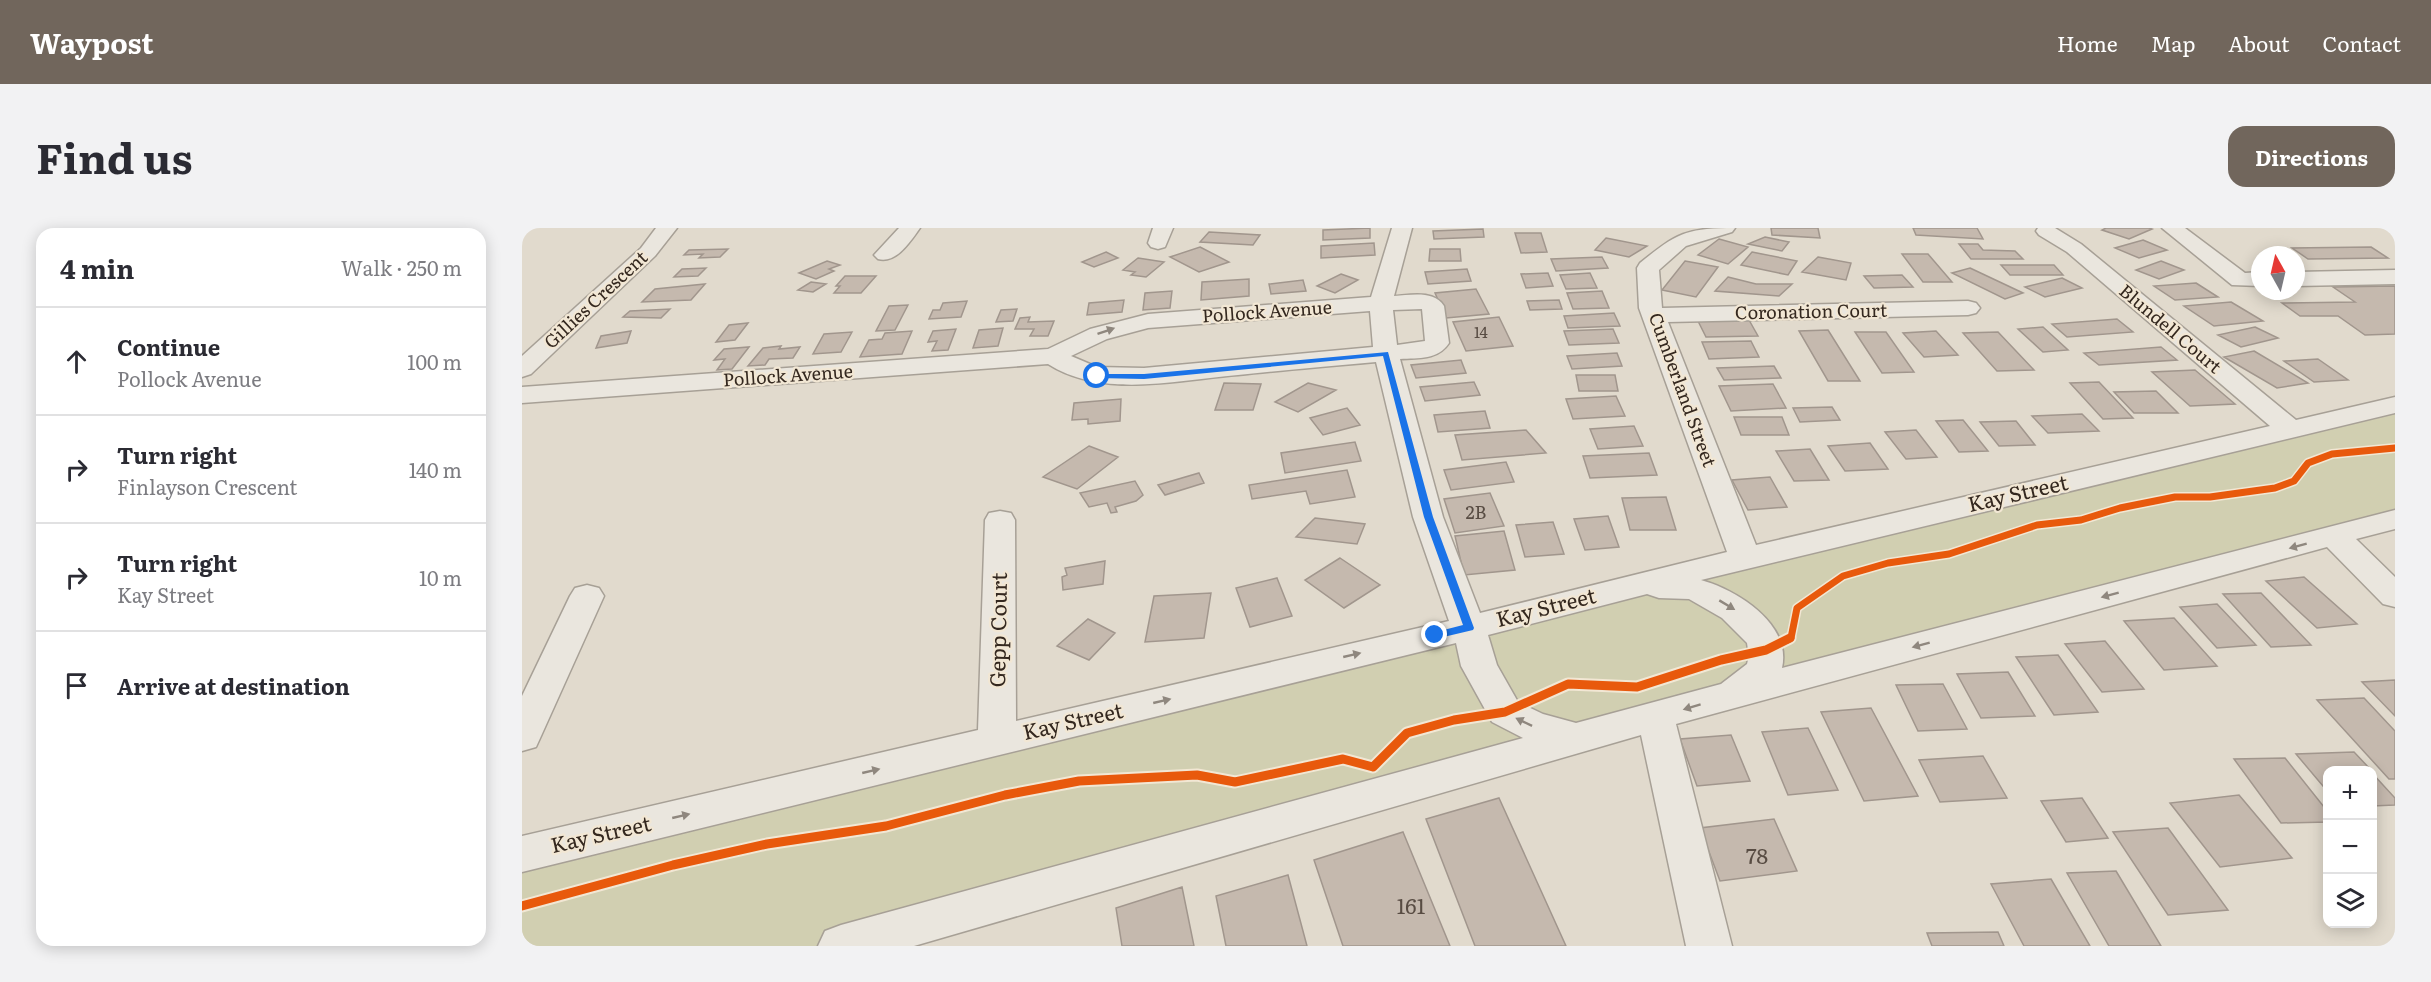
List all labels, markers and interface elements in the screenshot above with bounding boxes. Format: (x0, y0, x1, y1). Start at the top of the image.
text: Waypost (30, 21, 154, 63)
text: Home (2057, 27, 2118, 58)
text: Map (2151, 27, 2195, 58)
text: About (2228, 27, 2290, 58)
text: Contact (2323, 27, 2401, 58)
text: Find us (36, 125, 193, 187)
button: Directions (2228, 126, 2395, 187)
street label: Gillies Crescent (537, 243, 653, 354)
north arrow (2251, 246, 2305, 300)
text: 4 min (60, 248, 134, 287)
text: Walk · 250 m (341, 252, 462, 282)
street label: Blundell Court (2114, 277, 2229, 379)
street label: Pollock Avenue (1201, 292, 1333, 329)
street label: Coronation Court (1735, 296, 1888, 325)
street label: Cumberland Street (1643, 309, 1724, 471)
house number: 14 (1474, 320, 1488, 343)
one-way arrow (1097, 325, 1115, 335)
text: Continue (117, 330, 220, 363)
icon: ahead (60, 345, 93, 378)
text: 100 m (407, 346, 462, 376)
street label: Pollock Avenue (722, 356, 854, 393)
route start (1083, 362, 1109, 388)
text: Pollock Avenue (117, 363, 262, 393)
text: Turn right (117, 438, 237, 471)
icon: right (60, 453, 93, 486)
text: 140 m (409, 454, 462, 484)
street label: Kay Street (1964, 465, 2071, 518)
text: Finlayson Crescent (117, 471, 297, 501)
house number: 2B (1465, 498, 1487, 525)
one-way arrow (2289, 541, 2307, 551)
text: Turn right (117, 546, 237, 579)
icon: right (60, 561, 93, 594)
text: 10 m (419, 562, 462, 592)
street label: Gepp Court (980, 572, 1013, 688)
street label: Kay Street (1492, 578, 1599, 633)
text: Kay Street (117, 579, 214, 609)
one-way arrow (2100, 591, 2119, 601)
one-way arrow (1719, 600, 1735, 611)
route end (1421, 621, 1447, 647)
one-way arrow (1912, 641, 1930, 650)
one-way arrow (1343, 650, 1361, 660)
icon: arrive (60, 669, 93, 702)
text: Arrive at destination (117, 669, 350, 702)
street label: Kay Street (1019, 693, 1126, 746)
one-way arrow (1153, 695, 1172, 705)
one-way arrow (1683, 703, 1701, 712)
one-way arrow (1515, 717, 1532, 726)
one-way arrow (861, 765, 880, 775)
map controls (2323, 766, 2377, 928)
button: + (2323, 766, 2377, 820)
street label: Kay Street (547, 806, 654, 859)
one-way arrow (672, 811, 690, 821)
button: − (2323, 820, 2377, 874)
house number: 78 (1746, 839, 1768, 870)
button: layers (2323, 874, 2377, 928)
house number: 161 (1397, 889, 1426, 920)

